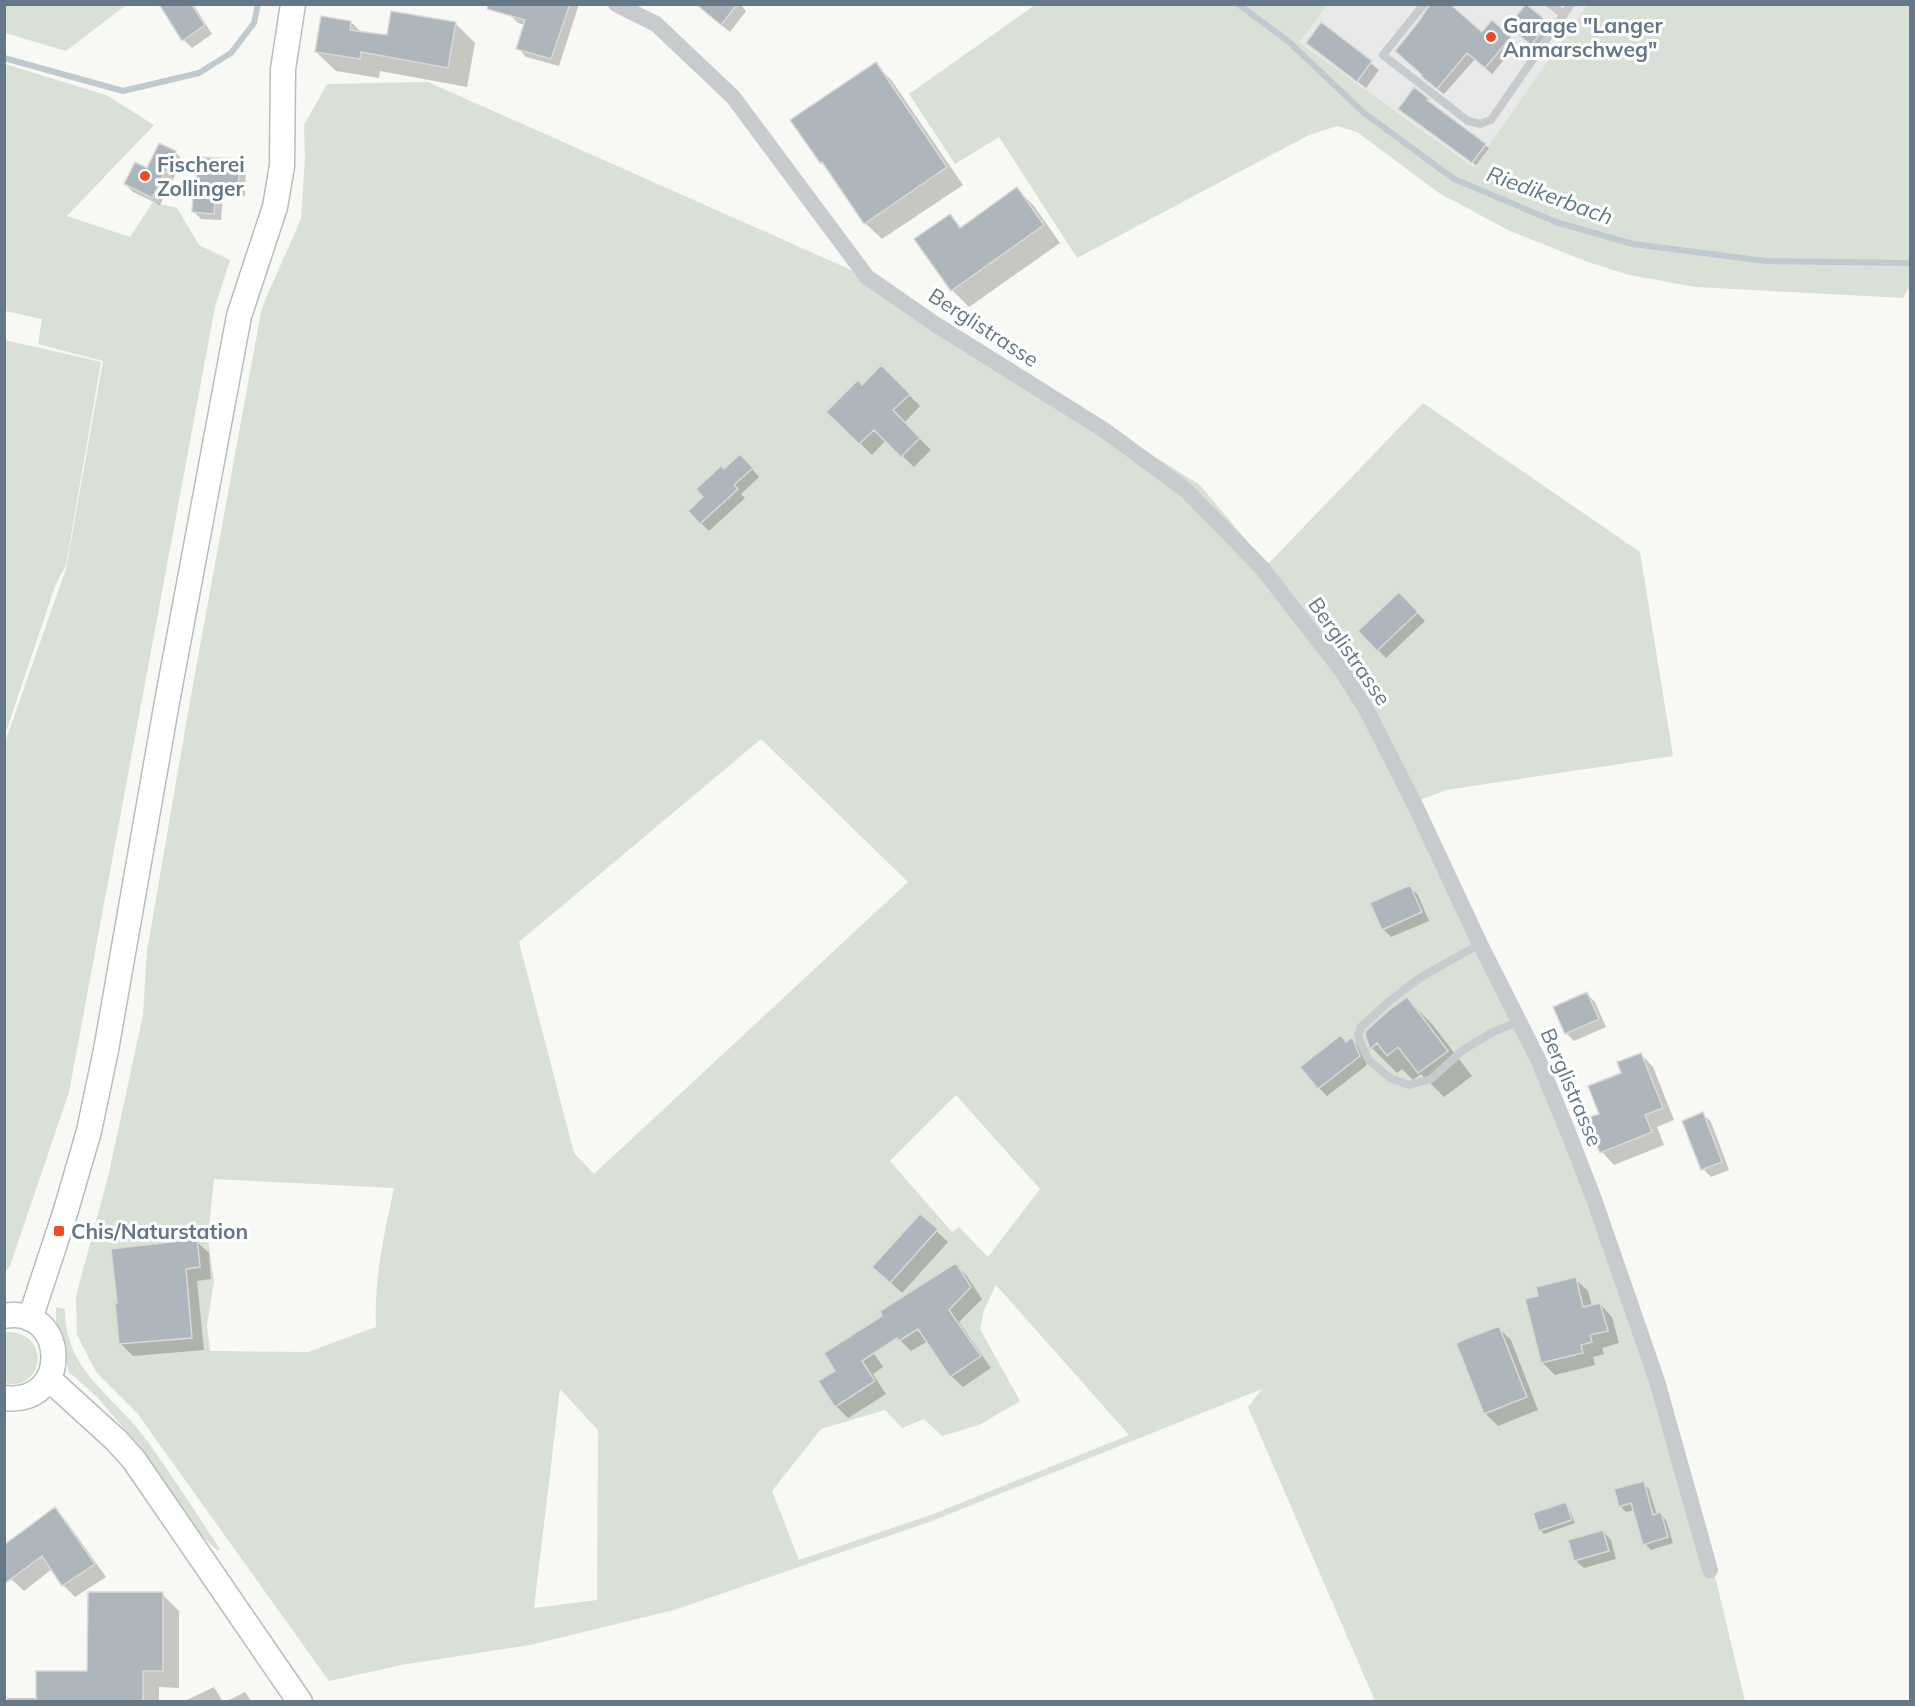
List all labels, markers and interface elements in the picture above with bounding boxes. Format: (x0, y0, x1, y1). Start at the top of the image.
place label: Garage "Langer Anmarschweg" (1503, 12, 1663, 62)
marker: Garage "Langer Anmarschweg" (1484, 30, 1498, 44)
place label: Fischerei Zollinger (157, 151, 245, 201)
water label: Riedikerbach (1483, 159, 1617, 231)
marker: Fischerei Zollinger (138, 169, 152, 183)
street label: Berglistrasse (924, 282, 1044, 372)
street label: Berglistrasse (1303, 592, 1397, 710)
street label: Berglistrasse (1535, 1024, 1609, 1150)
place label: Chis/Naturstation (71, 1218, 248, 1244)
marker: Chis/Naturstation (52, 1224, 66, 1238)

